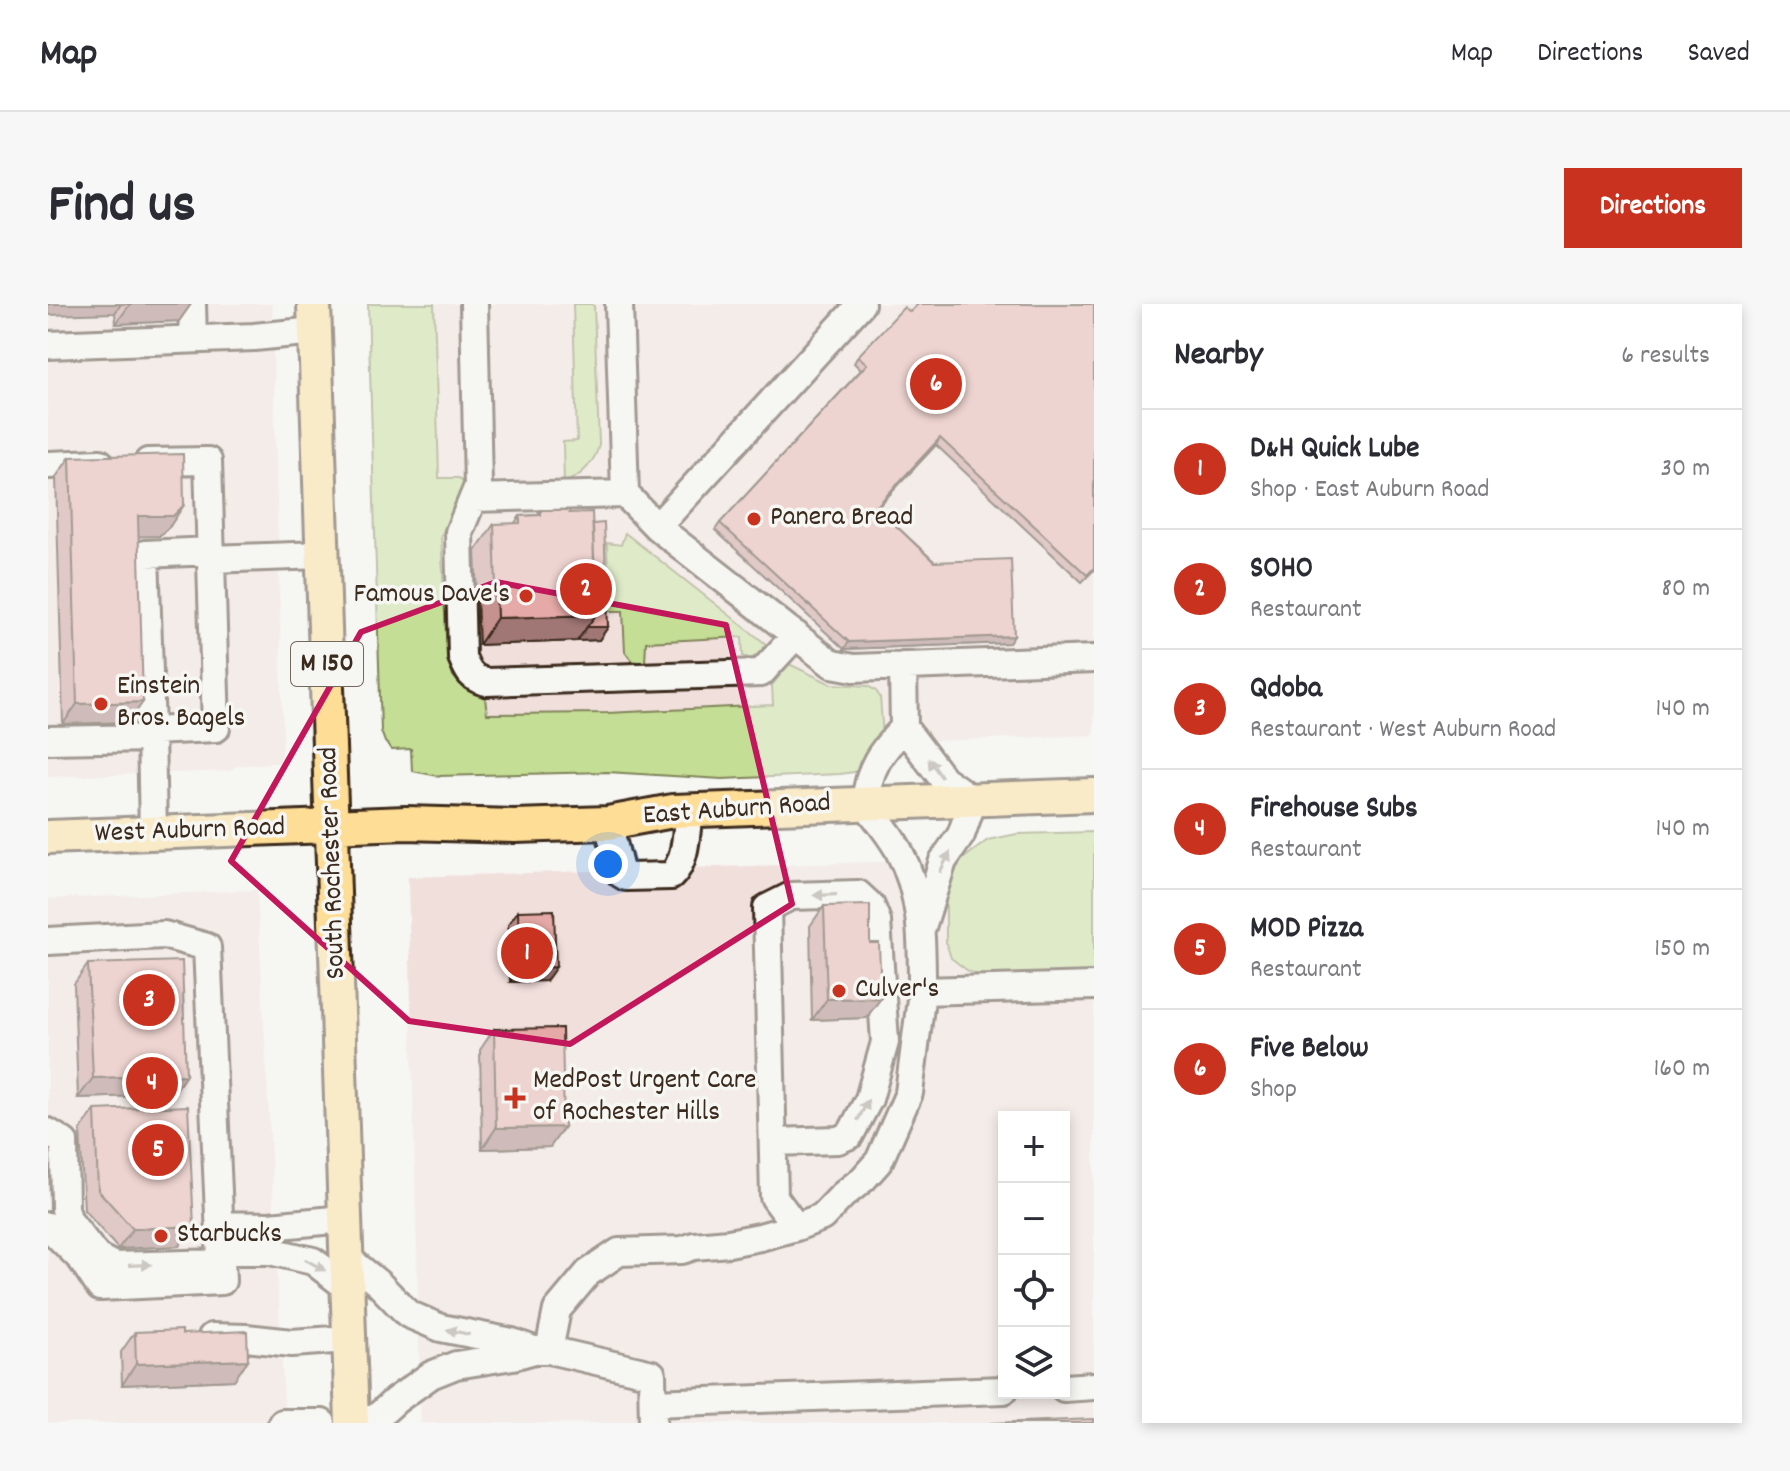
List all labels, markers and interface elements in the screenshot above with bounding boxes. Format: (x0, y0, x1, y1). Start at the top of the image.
text: Map (40, 28, 98, 83)
text: Map (1451, 35, 1493, 75)
text: Directions (1537, 35, 1643, 75)
text: Saved (1687, 35, 1750, 75)
text: Find us (48, 168, 196, 248)
button: Directions (1564, 168, 1742, 248)
text: Nearby (1174, 332, 1263, 381)
text: 6 results (1621, 338, 1710, 375)
pin: 6 (910, 354, 962, 414)
text: D&H Quick Lube (1250, 429, 1419, 472)
text: 1 (1197, 451, 1203, 488)
text: 30 m (1660, 451, 1710, 488)
text: Shop · East Auburn Road (1250, 472, 1489, 509)
place label: Panera Bread (770, 499, 913, 539)
marker: Panera Bread (745, 510, 763, 528)
text: SOHO (1250, 549, 1313, 592)
pin: 2 (560, 559, 612, 619)
text: 2 (1194, 571, 1206, 608)
text: 80 m (1662, 571, 1710, 608)
place label: Famous Dave's (354, 576, 510, 616)
marker: Famous Dave's (517, 587, 535, 605)
text: Restaurant (1250, 592, 1362, 629)
road number: M 150 (291, 642, 363, 686)
place label: Einstein Bros. Bagels (117, 668, 245, 740)
text: Qdoba (1250, 669, 1322, 712)
text: 3 (1194, 691, 1206, 728)
text: 140 m (1656, 691, 1710, 728)
marker: Einstein Bros. Bagels (92, 695, 110, 713)
text: Restaurant · West Auburn Road (1250, 712, 1556, 749)
street label: South Rochester Road (310, 746, 358, 980)
one-way arrow (927, 758, 943, 778)
street label: East Auburn Road (642, 784, 832, 838)
text: Firehouse Subs (1250, 789, 1418, 832)
street label: West Auburn Road (94, 809, 286, 855)
text: 4 (1195, 811, 1205, 848)
text: 140 m (1656, 811, 1710, 848)
text: Restaurant (1250, 832, 1362, 869)
your location (588, 844, 628, 884)
one-way arrow (938, 850, 951, 873)
one-way arrow (812, 889, 837, 902)
text: MOD Pizza (1250, 909, 1363, 952)
pin: 1 (501, 923, 553, 983)
text: 5 (1194, 931, 1206, 968)
text: 150 m (1654, 931, 1710, 968)
text: Restaurant (1250, 952, 1362, 989)
pin: 3 (123, 970, 175, 1030)
place label: Culver's (855, 971, 939, 1011)
marker: Culver's (830, 982, 848, 1000)
text: Five Below (1250, 1029, 1369, 1072)
text: 6 (1194, 1051, 1206, 1088)
text: 160 m (1654, 1051, 1710, 1088)
pin: 4 (126, 1053, 178, 1113)
place label: MedPost Urgent Care of Rochester Hills (533, 1062, 756, 1134)
text: Shop (1250, 1072, 1297, 1109)
marker: MedPost Urgent Care of Rochester Hills (504, 1087, 526, 1109)
one-way arrow (856, 1099, 869, 1122)
map controls (998, 1111, 1070, 1399)
button: + (998, 1111, 1070, 1183)
pin: 5 (132, 1120, 184, 1180)
button: − (998, 1183, 1070, 1255)
place label: Starbucks (177, 1216, 282, 1256)
marker: Starbucks (152, 1227, 170, 1245)
button: locate (998, 1255, 1070, 1327)
one-way arrow (128, 1258, 153, 1271)
one-way arrow (304, 1258, 326, 1272)
one-way arrow (446, 1325, 471, 1338)
button: layers (998, 1327, 1070, 1399)

